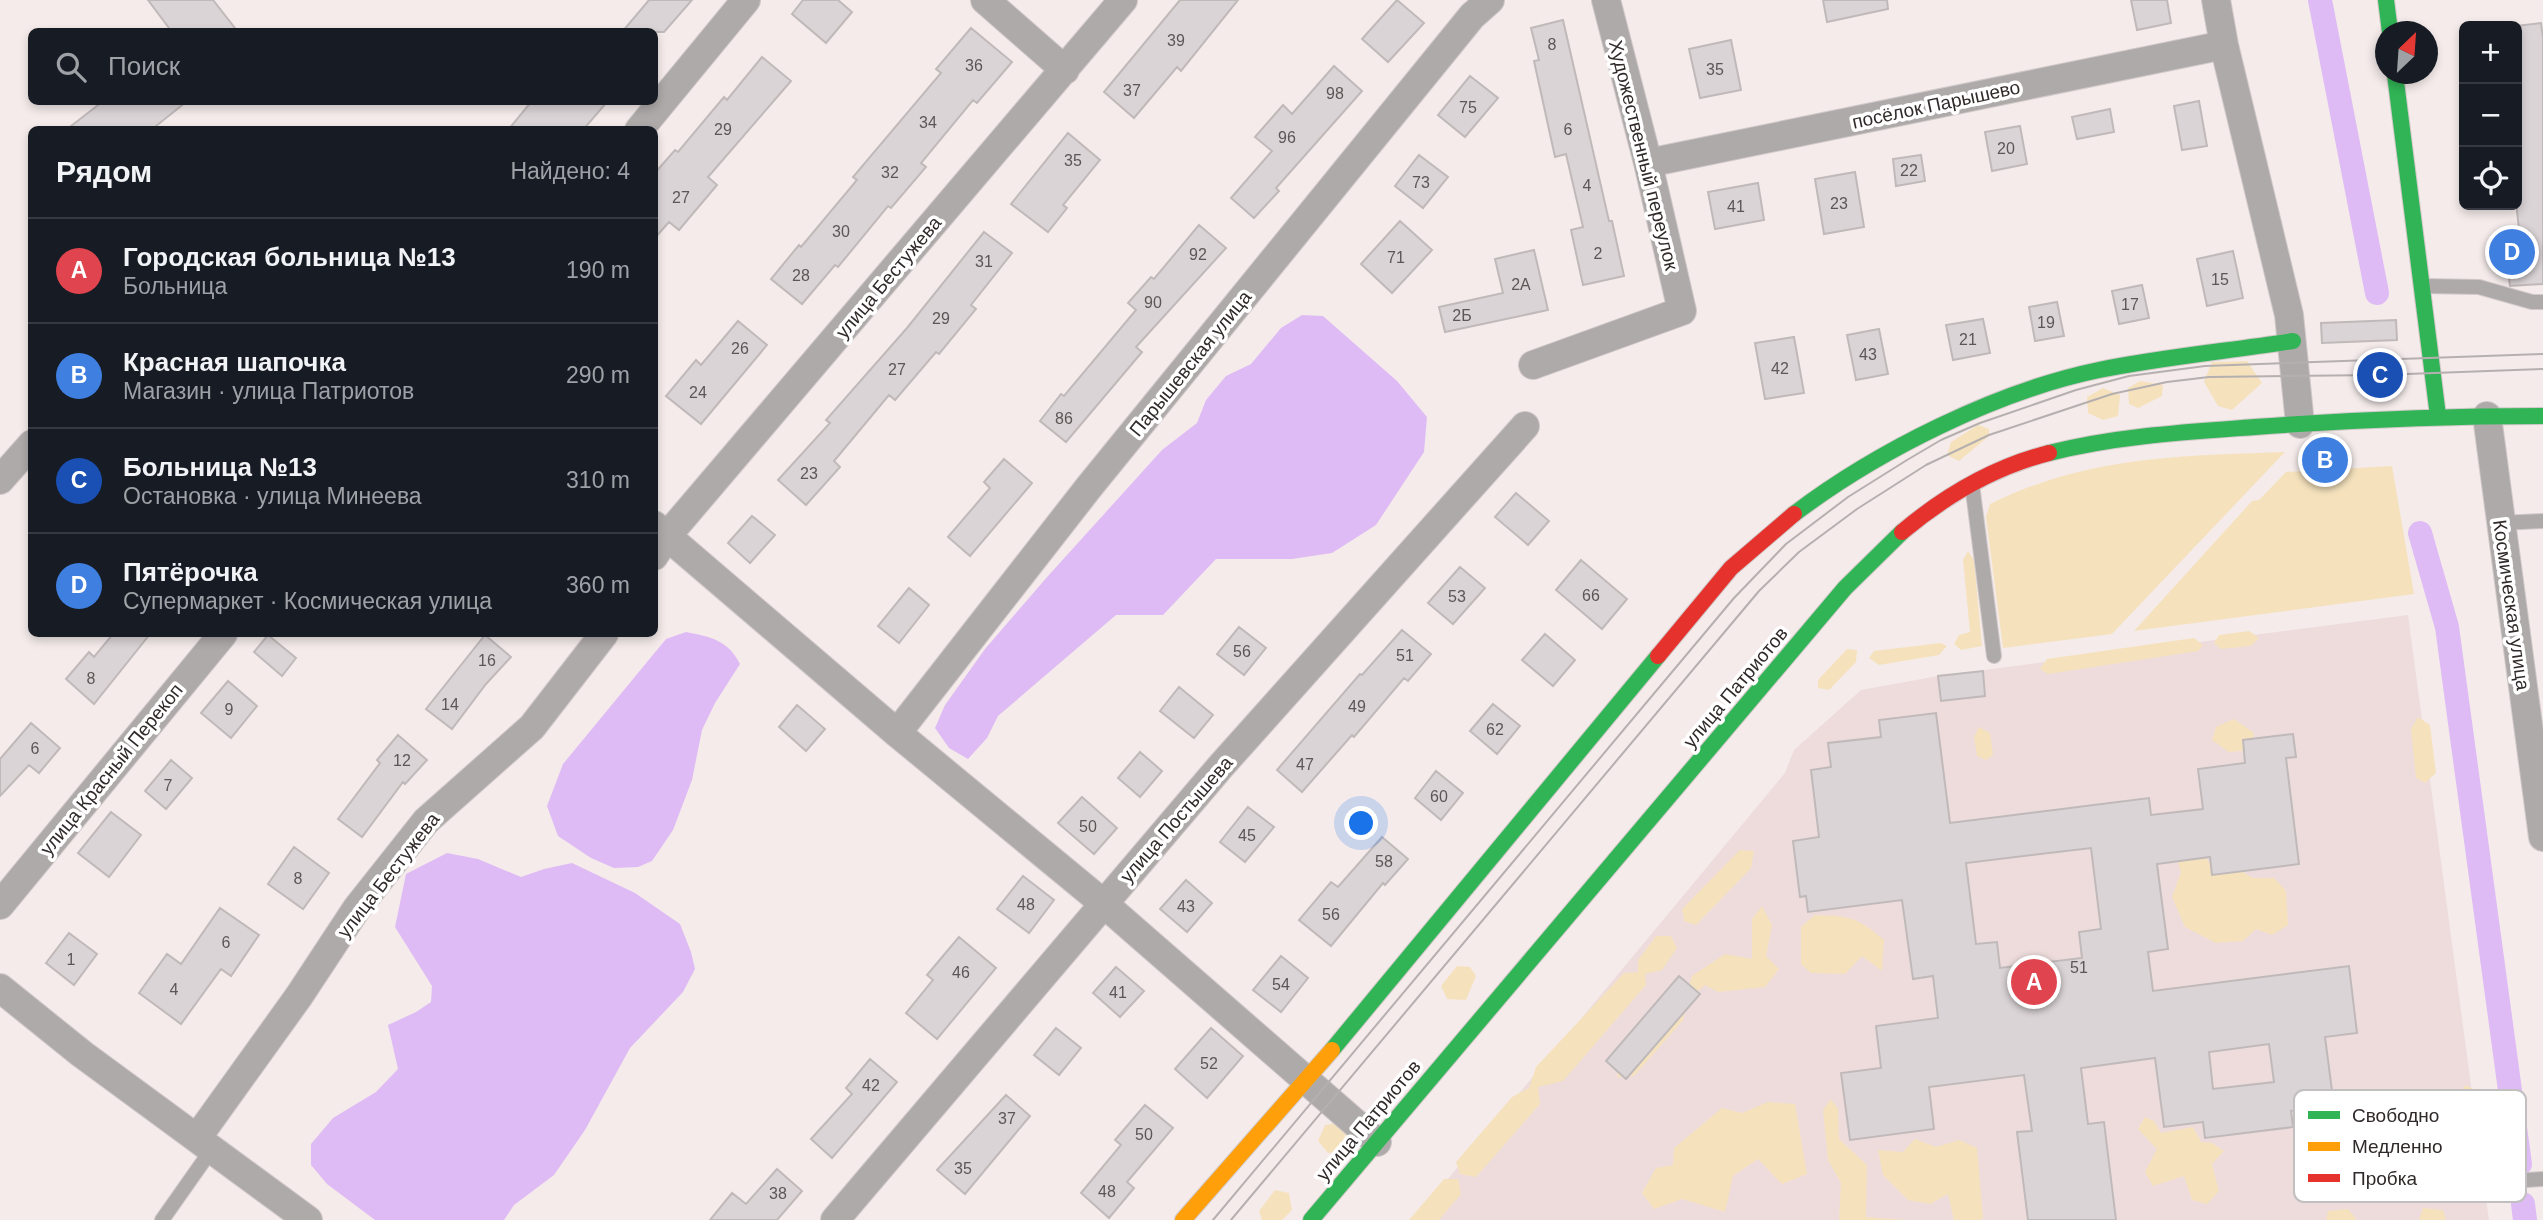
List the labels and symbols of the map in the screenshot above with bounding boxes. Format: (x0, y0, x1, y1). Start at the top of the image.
north arrow (2375, 21, 2438, 84)
house number: 39 (1167, 32, 1185, 49)
house number: 8 (1548, 36, 1557, 53)
street label: Художественный переулок (1605, 38, 1682, 273)
house number: 36 (965, 57, 983, 74)
house number: 35 (1706, 61, 1724, 78)
street label: посёлок Парышево (1850, 76, 2022, 133)
house number: 37 (1123, 82, 1141, 99)
house number: 98 (1326, 85, 1344, 102)
house number: 75 (1459, 99, 1477, 116)
house number: 34 (919, 114, 937, 131)
house number: 29 (714, 121, 732, 138)
house number: 6 (1564, 121, 1573, 138)
house number: 96 (1278, 129, 1296, 146)
house number: 20 (1997, 140, 2015, 157)
house number: 35 (1064, 152, 1082, 169)
house number: 22 (1900, 162, 1918, 179)
house number: 32 (881, 164, 899, 181)
house number: 73 (1412, 174, 1430, 191)
house number: 4 (1583, 177, 1592, 194)
house number: 27 (672, 189, 690, 206)
house number: 23 (1830, 195, 1848, 212)
house number: 41 (1727, 198, 1745, 215)
street label: улица Бестужева (831, 212, 946, 342)
house number: 30 (832, 223, 850, 240)
pin: D (2489, 226, 2535, 278)
house number: 2 (1594, 245, 1603, 262)
house number: 92 (1189, 246, 1207, 263)
house number: 71 (1387, 249, 1405, 266)
house number: 31 (975, 253, 993, 270)
house number: 28 (792, 267, 810, 284)
house number: 15 (2211, 271, 2229, 288)
house number: 2А (1511, 276, 1531, 293)
street label: Парышевская улица (1125, 286, 1256, 440)
house number: 90 (1144, 294, 1162, 311)
house number: 17 (2121, 296, 2139, 313)
house number: 2Б (1452, 307, 1472, 324)
house number: 29 (932, 310, 950, 327)
house number: 19 (2037, 314, 2055, 331)
house number: 21 (1959, 331, 1977, 348)
house number: 26 (731, 340, 749, 357)
house number: 43 (1859, 346, 1877, 363)
pin: C (2357, 349, 2403, 401)
house number: 42 (1771, 360, 1789, 377)
house number: 27 (888, 361, 906, 378)
house number: 24 (689, 384, 707, 401)
house number: 86 (1055, 410, 1073, 427)
pin: B (2302, 434, 2348, 486)
house number: 23 (800, 465, 818, 482)
street label: Космическая улица (2489, 519, 2534, 692)
house number: 66 (1582, 587, 1600, 604)
house number: 53 (1448, 588, 1466, 605)
street label: улица Патриотов (1679, 623, 1792, 752)
house number: 56 (1233, 643, 1251, 660)
house number: 51 (1396, 647, 1414, 664)
house number: 16 (478, 652, 496, 669)
house number: 8 (87, 670, 96, 687)
street label: улица Красный Перекоп (36, 680, 187, 859)
house number: 14 (441, 696, 459, 713)
house number: 49 (1348, 698, 1366, 715)
house number: 9 (225, 701, 234, 718)
house number: 62 (1486, 721, 1504, 738)
house number: 6 (31, 740, 40, 757)
house number: 12 (393, 752, 411, 769)
street label: улица Постышева (1116, 752, 1237, 887)
house number: 47 (1296, 756, 1314, 773)
house number: 7 (164, 777, 173, 794)
house number: 60 (1430, 788, 1448, 805)
your location (1344, 806, 1378, 840)
street label: улица Бестужева (333, 808, 444, 942)
house number: 50 (1079, 818, 1097, 835)
house number: 45 (1238, 827, 1256, 844)
house number: 58 (1375, 853, 1393, 870)
house number: 8 (294, 870, 303, 887)
house number: 48 (1017, 896, 1035, 913)
house number: 43 (1177, 898, 1195, 915)
house number: 56 (1322, 906, 1340, 923)
house number: 6 (222, 934, 231, 951)
house number: 1 (67, 951, 76, 968)
pin: A (2011, 956, 2057, 1008)
house number: 51 (2070, 959, 2088, 976)
house number: 46 (952, 964, 970, 981)
house number: 54 (1272, 976, 1290, 993)
house number: 4 (170, 981, 179, 998)
house number: 41 (1109, 984, 1127, 1001)
house number: 52 (1200, 1055, 1218, 1072)
street label: улица Патриотов (1312, 1056, 1425, 1185)
house number: 42 (862, 1077, 880, 1094)
legend (2294, 1090, 2526, 1202)
text: Свободно (2352, 1105, 2439, 1126)
house number: 37 (998, 1110, 1016, 1127)
house number: 50 (1135, 1126, 1153, 1143)
text: Медленно (2352, 1136, 2442, 1157)
house number: 35 (954, 1160, 972, 1177)
text: Пробка (2352, 1168, 2417, 1189)
house number: 48 (1098, 1183, 1116, 1200)
house number: 38 (769, 1185, 787, 1202)

